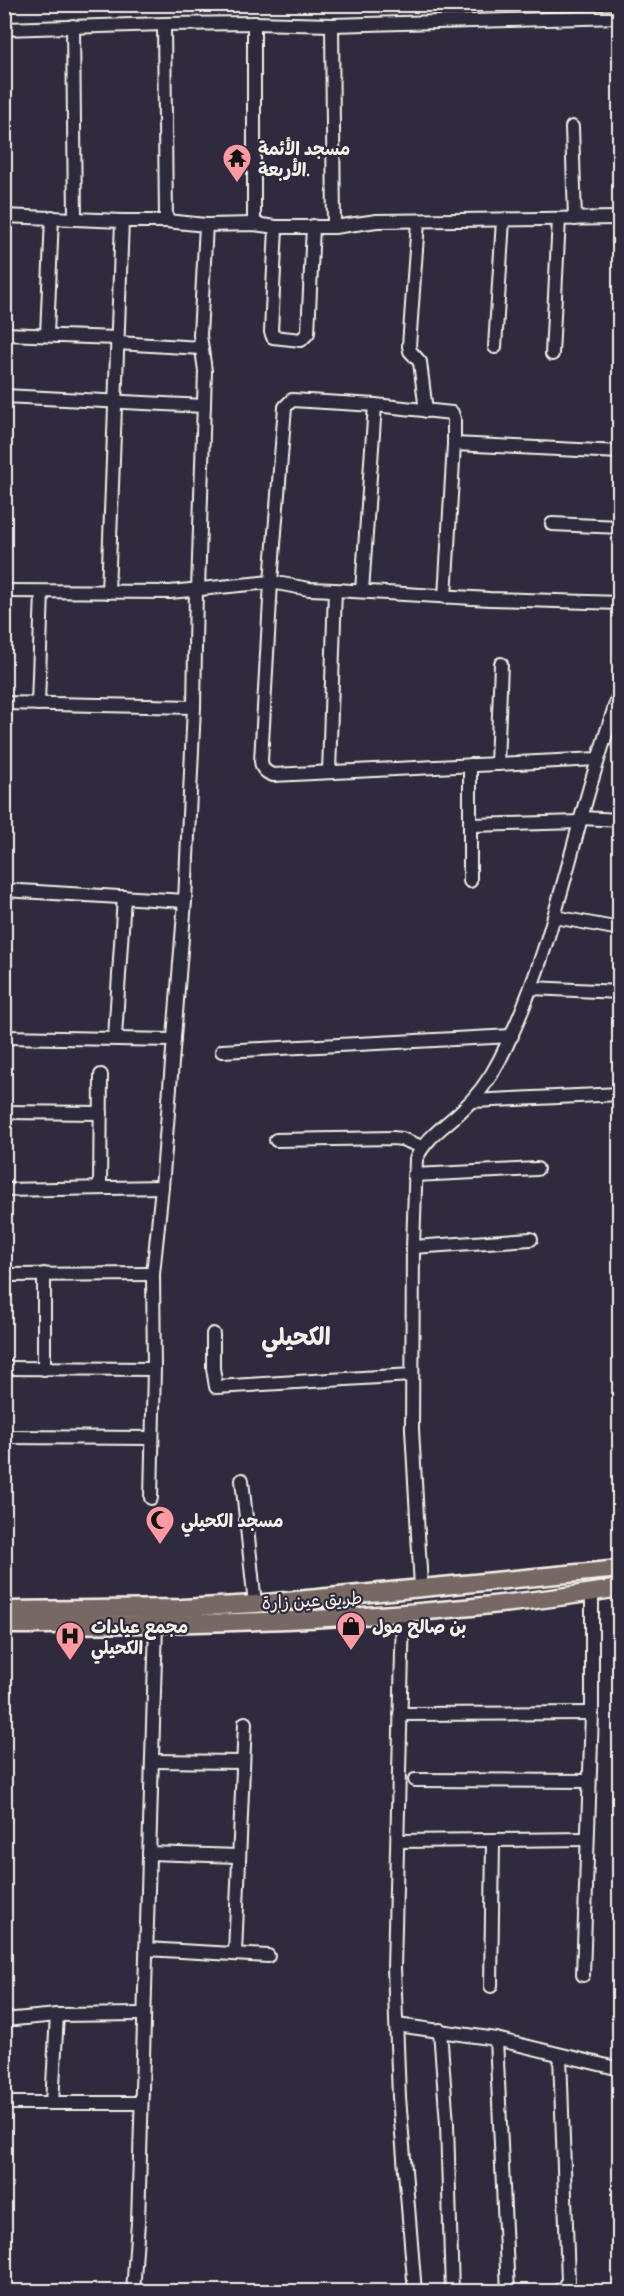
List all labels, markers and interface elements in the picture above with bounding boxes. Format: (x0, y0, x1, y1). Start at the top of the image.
place label: مسجد الأئمة الأربعة. (258, 137, 350, 181)
temple icon: مسجد الأئمة الأربعة. (221, 142, 253, 184)
district label: الكحيلي (261, 1321, 331, 1358)
mosque icon: مسجد الكحيلي (144, 1504, 176, 1546)
place label: مسجد الكحيلي (181, 1509, 284, 1537)
street label: طريق عين زارة (261, 1586, 363, 1614)
shop icon: بن صالح مول (335, 1610, 367, 1652)
place label: مجمع عيادات الكحيلي (91, 1615, 188, 1664)
place label: بن صالح مول (372, 1615, 466, 1639)
hospital icon: مجمع عيادات الكحيلي (54, 1620, 86, 1662)

